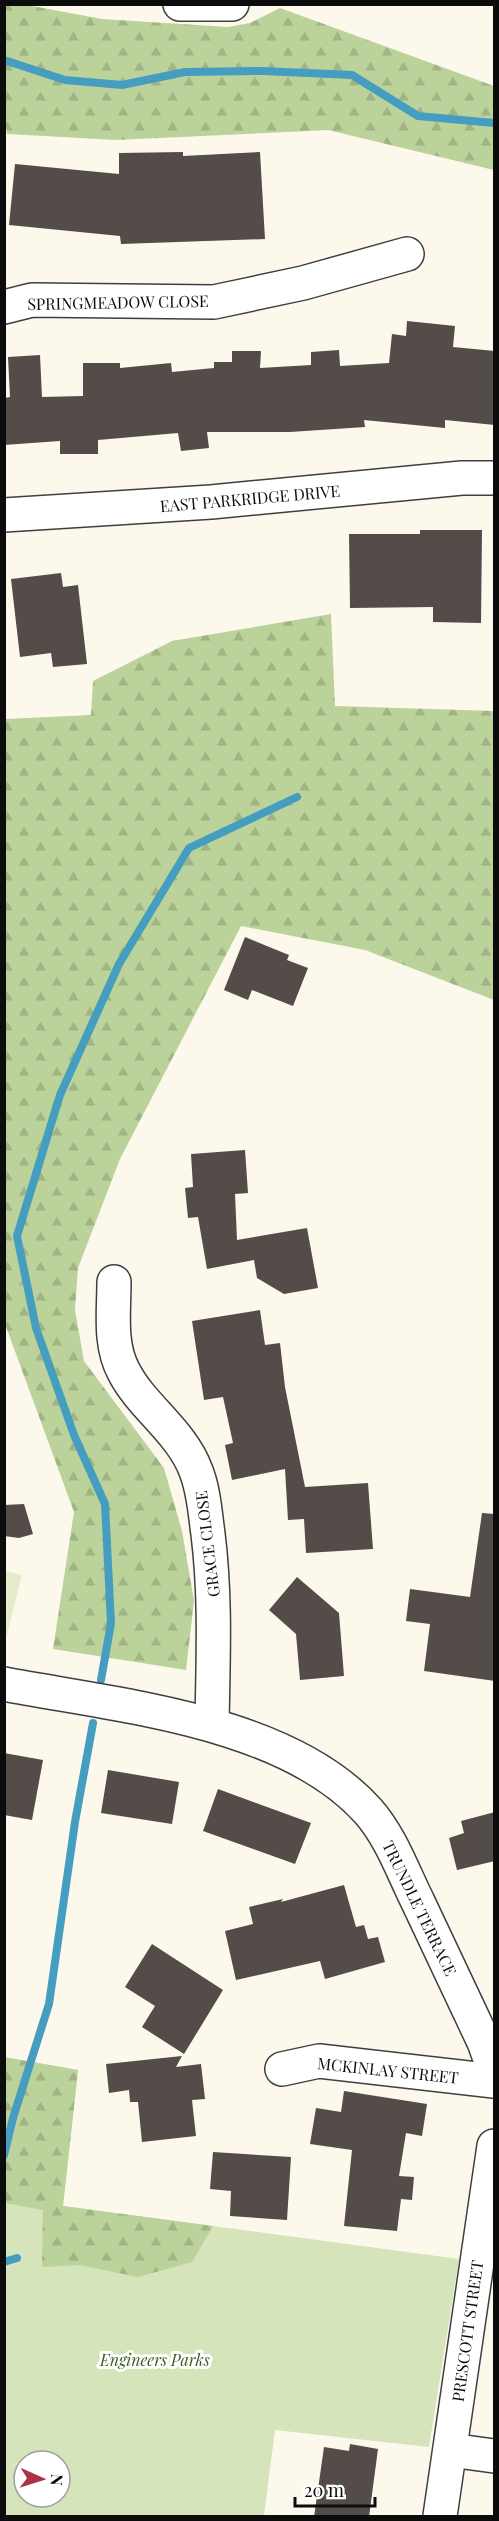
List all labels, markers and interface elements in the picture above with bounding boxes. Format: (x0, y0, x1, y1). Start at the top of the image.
street label: SPRINGMEADOW CLOSE (27, 290, 209, 314)
street label: EAST PARKRIDGE DRIVE (159, 480, 341, 516)
street label: GRACE CLOSE (190, 1490, 224, 1598)
street label: TRUNDLE TERRACE (378, 1837, 462, 1979)
street label: MCKINLAY STREET (316, 2052, 460, 2088)
street label: PRESCOTT STREET (447, 2259, 487, 2403)
park label: Engineers Parks (99, 2349, 210, 2370)
north arrow (12, 2449, 72, 2509)
scale bar (295, 2470, 374, 2508)
text: N (47, 2473, 68, 2487)
text: 20 m (304, 2478, 344, 2502)

